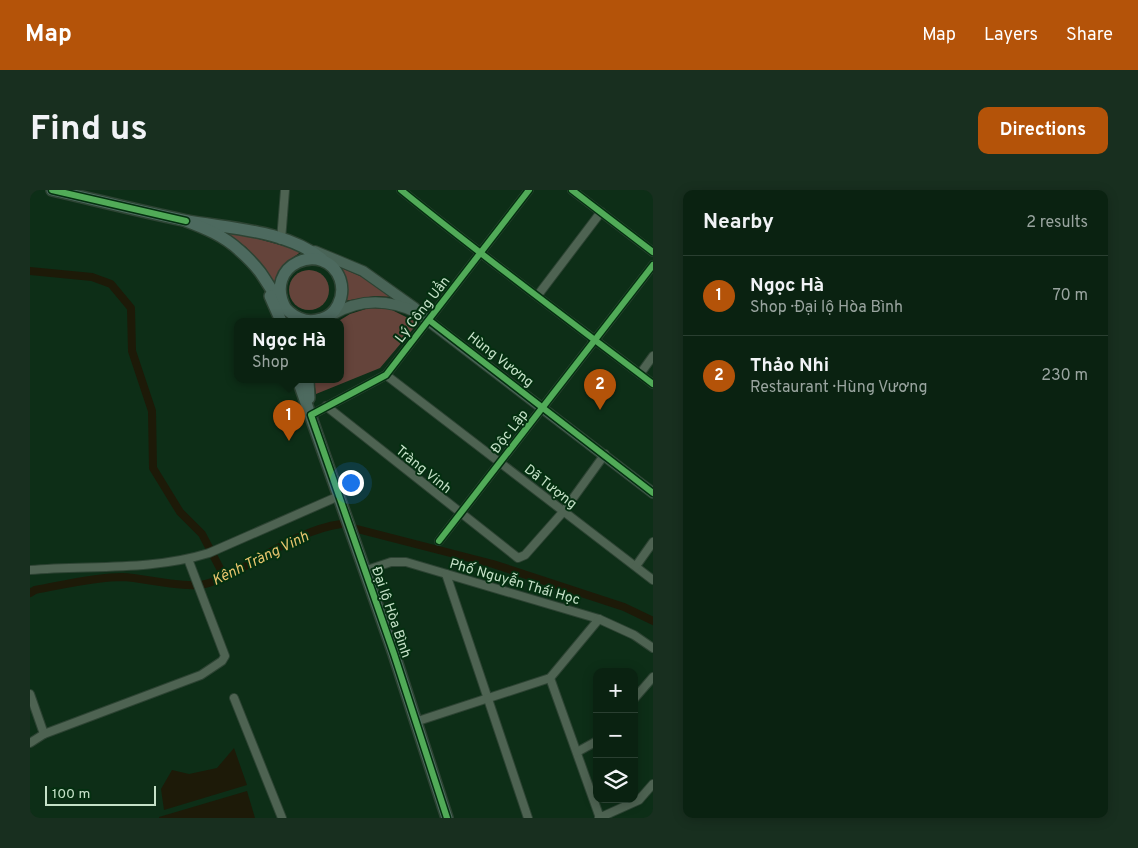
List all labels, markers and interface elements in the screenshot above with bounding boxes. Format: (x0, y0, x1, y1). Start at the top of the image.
text: Map (25, 20, 72, 50)
text: Map (922, 24, 956, 47)
text: Layers (984, 24, 1038, 47)
text: Share (1066, 24, 1113, 47)
button: Directions (978, 107, 1108, 154)
text: Find us (30, 108, 148, 152)
text: Nearby (703, 209, 774, 236)
text: 2 results (1026, 213, 1088, 233)
street label: Lý Công Uẩn (391, 273, 454, 346)
text: Ngọc Hà (750, 274, 824, 298)
text: 1 (716, 286, 722, 306)
text: 70 m (1053, 286, 1088, 306)
text: Shop · Đại lộ Hòa Bình (750, 298, 903, 318)
popup (234, 318, 344, 383)
text: Ngọc Hà (252, 329, 326, 353)
street label: Hùng Vương (463, 329, 537, 391)
text: Shop (252, 353, 289, 373)
text: Thảo Nhi (750, 354, 829, 378)
text: 2 (714, 366, 724, 386)
text: 230 m (1041, 366, 1088, 386)
pin: 2 (584, 369, 616, 410)
text: Restaurant · Hùng Vương (750, 378, 927, 398)
pin: 1 (273, 400, 305, 441)
street label: Độc Lập (488, 406, 533, 457)
street label: Tràng Vinh (392, 443, 454, 498)
street label: Dã Tượng (520, 461, 580, 513)
your location (338, 470, 364, 496)
water label: Kênh Tràng Vinh (209, 528, 312, 591)
street label: Phố Nguyễn Thái Học (447, 555, 582, 609)
street label: Đại lộ Hòa Bình (367, 565, 414, 660)
map controls (593, 668, 638, 803)
button: + (593, 668, 638, 713)
button: − (593, 713, 638, 758)
button: layers (593, 758, 638, 803)
scale bar (45, 783, 156, 806)
text: 100 m (52, 786, 90, 803)

